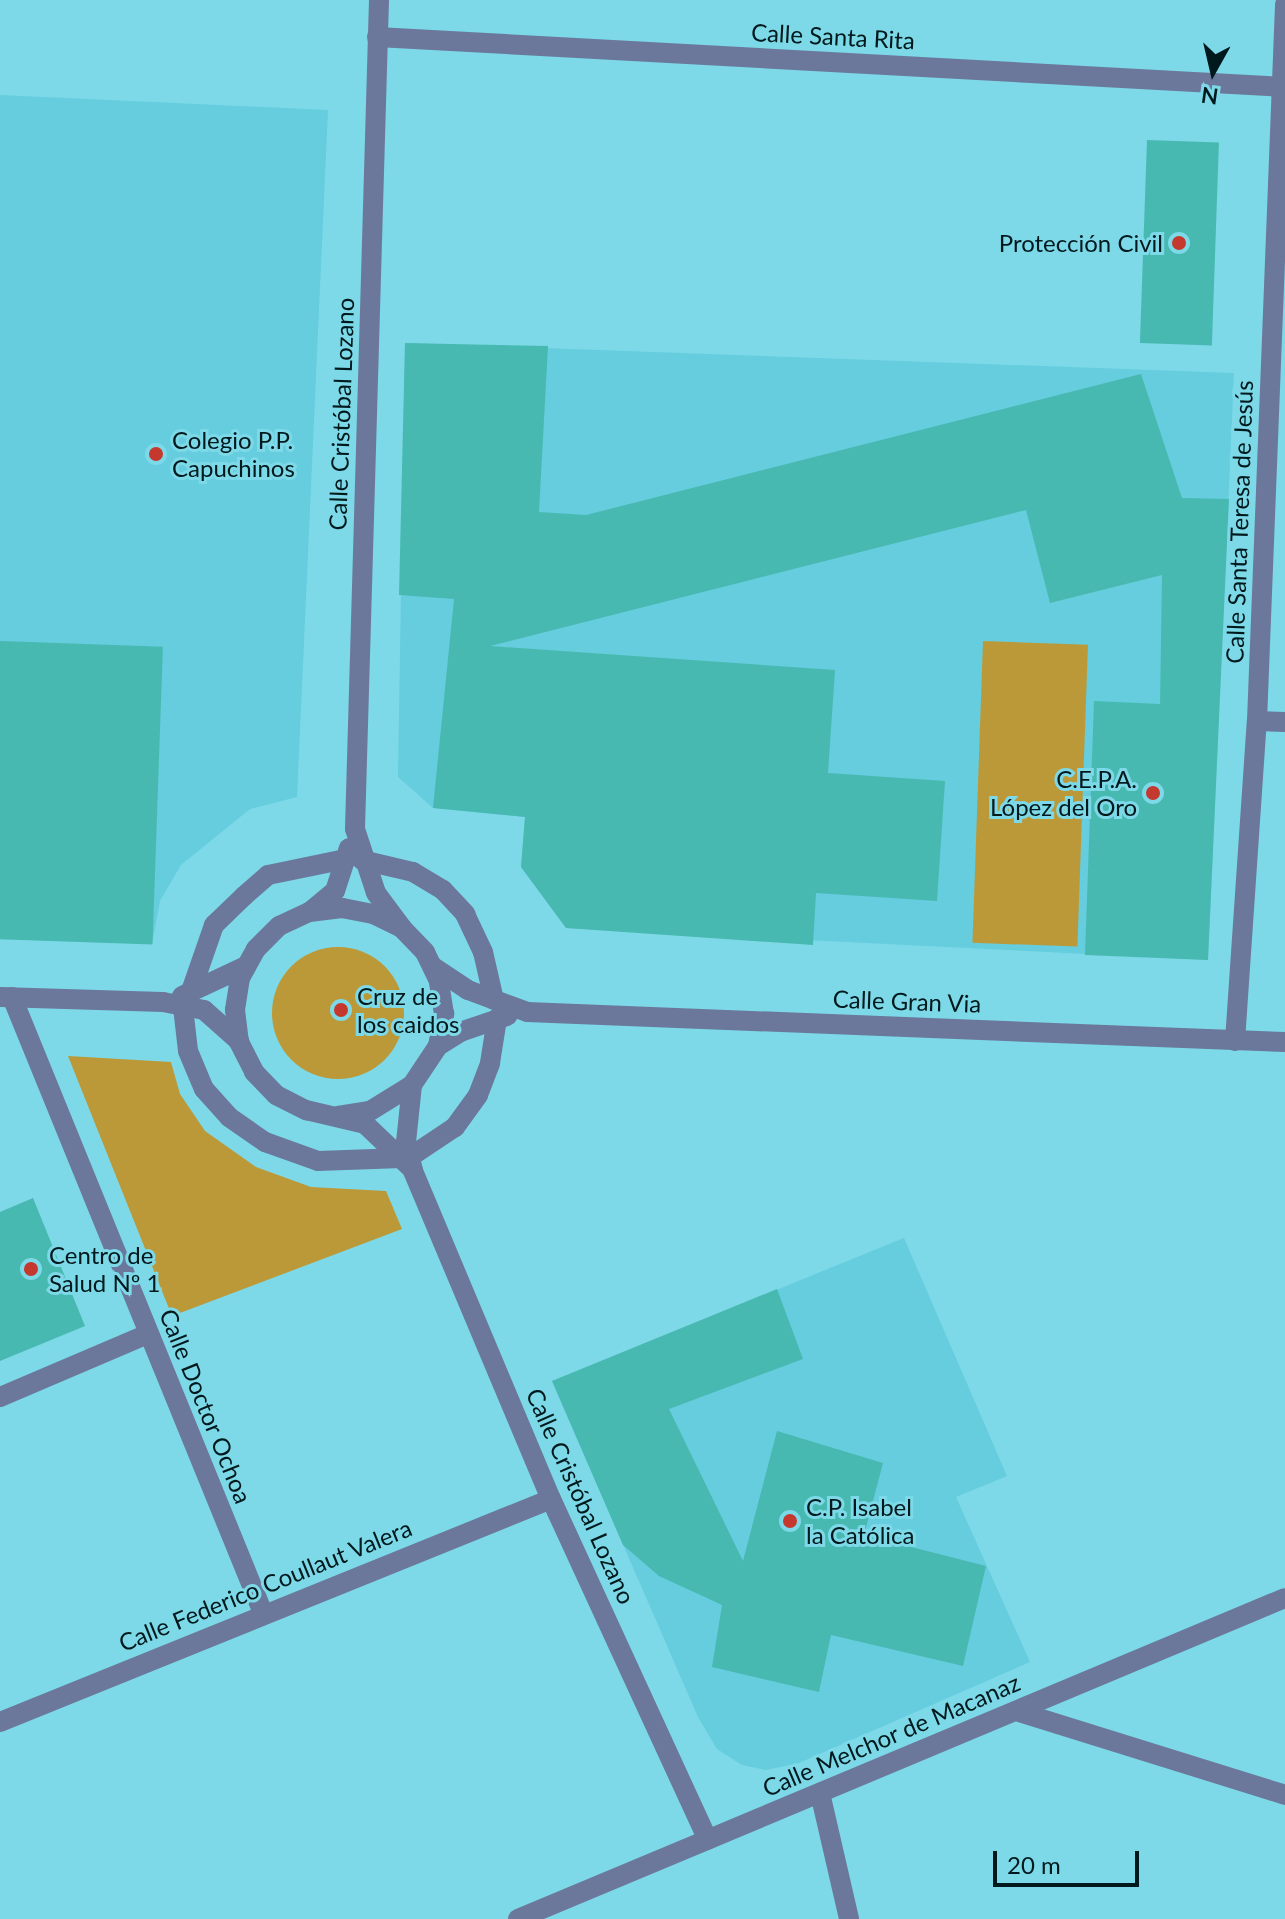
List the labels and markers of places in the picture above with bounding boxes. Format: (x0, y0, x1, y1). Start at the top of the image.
place label: Protección Civil (999, 229, 1163, 257)
marker: Protección Civil (1170, 234, 1188, 252)
place label: Colegio P.P. Capuchinos (172, 426, 295, 482)
marker: Colegio P.P. Capuchinos (147, 445, 165, 463)
place label: C.E.P.A. López del Oro (990, 765, 1137, 821)
marker: C.E.P.A. López del Oro (1144, 784, 1162, 802)
place label: Cruz de los caidos (357, 982, 459, 1038)
marker: Cruz de los caidos (332, 1001, 350, 1019)
place label: Centro de Salud Nº 1 (49, 1241, 160, 1297)
marker: Centro de Salud Nº 1 (20, 1258, 42, 1280)
place label: C.P. Isabel la Católica (806, 1493, 915, 1549)
marker: C.P. Isabel la Católica (781, 1512, 799, 1530)

